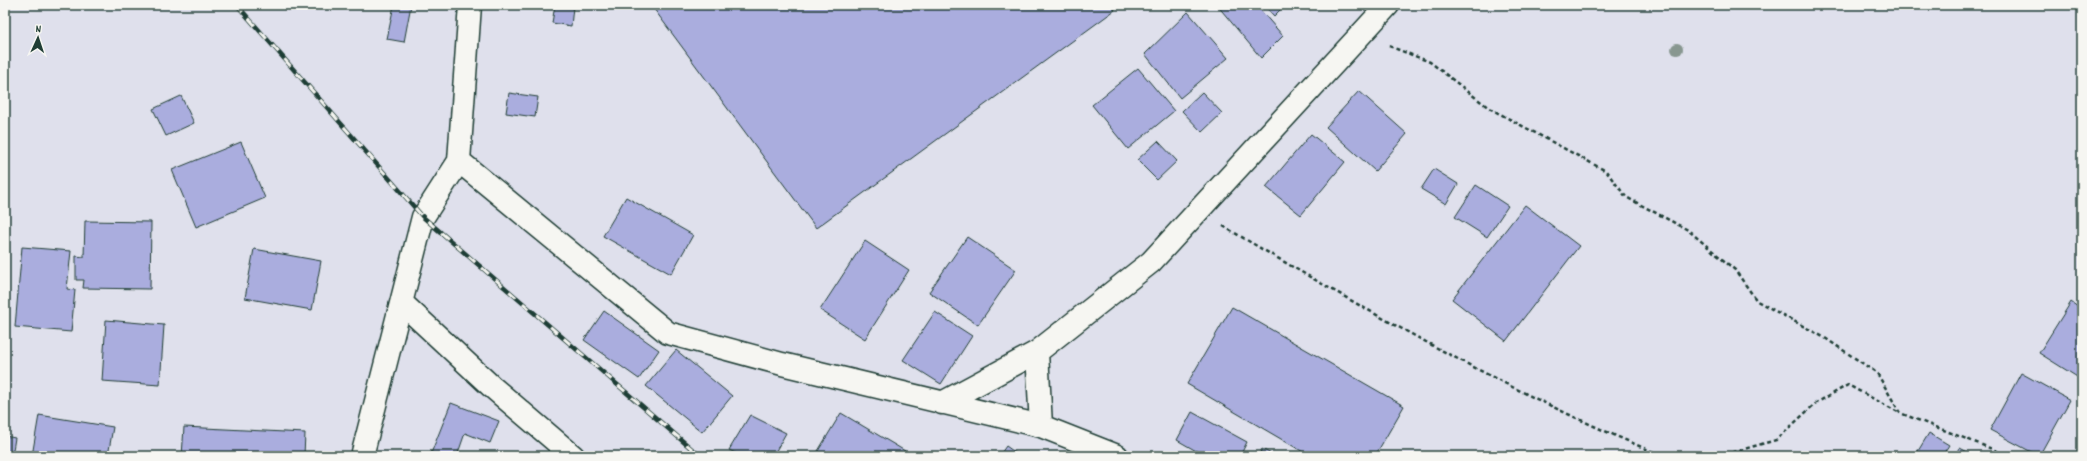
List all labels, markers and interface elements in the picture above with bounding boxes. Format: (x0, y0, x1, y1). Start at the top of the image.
north arrow (18, 18, 58, 58)
text: N (35, 22, 42, 38)

